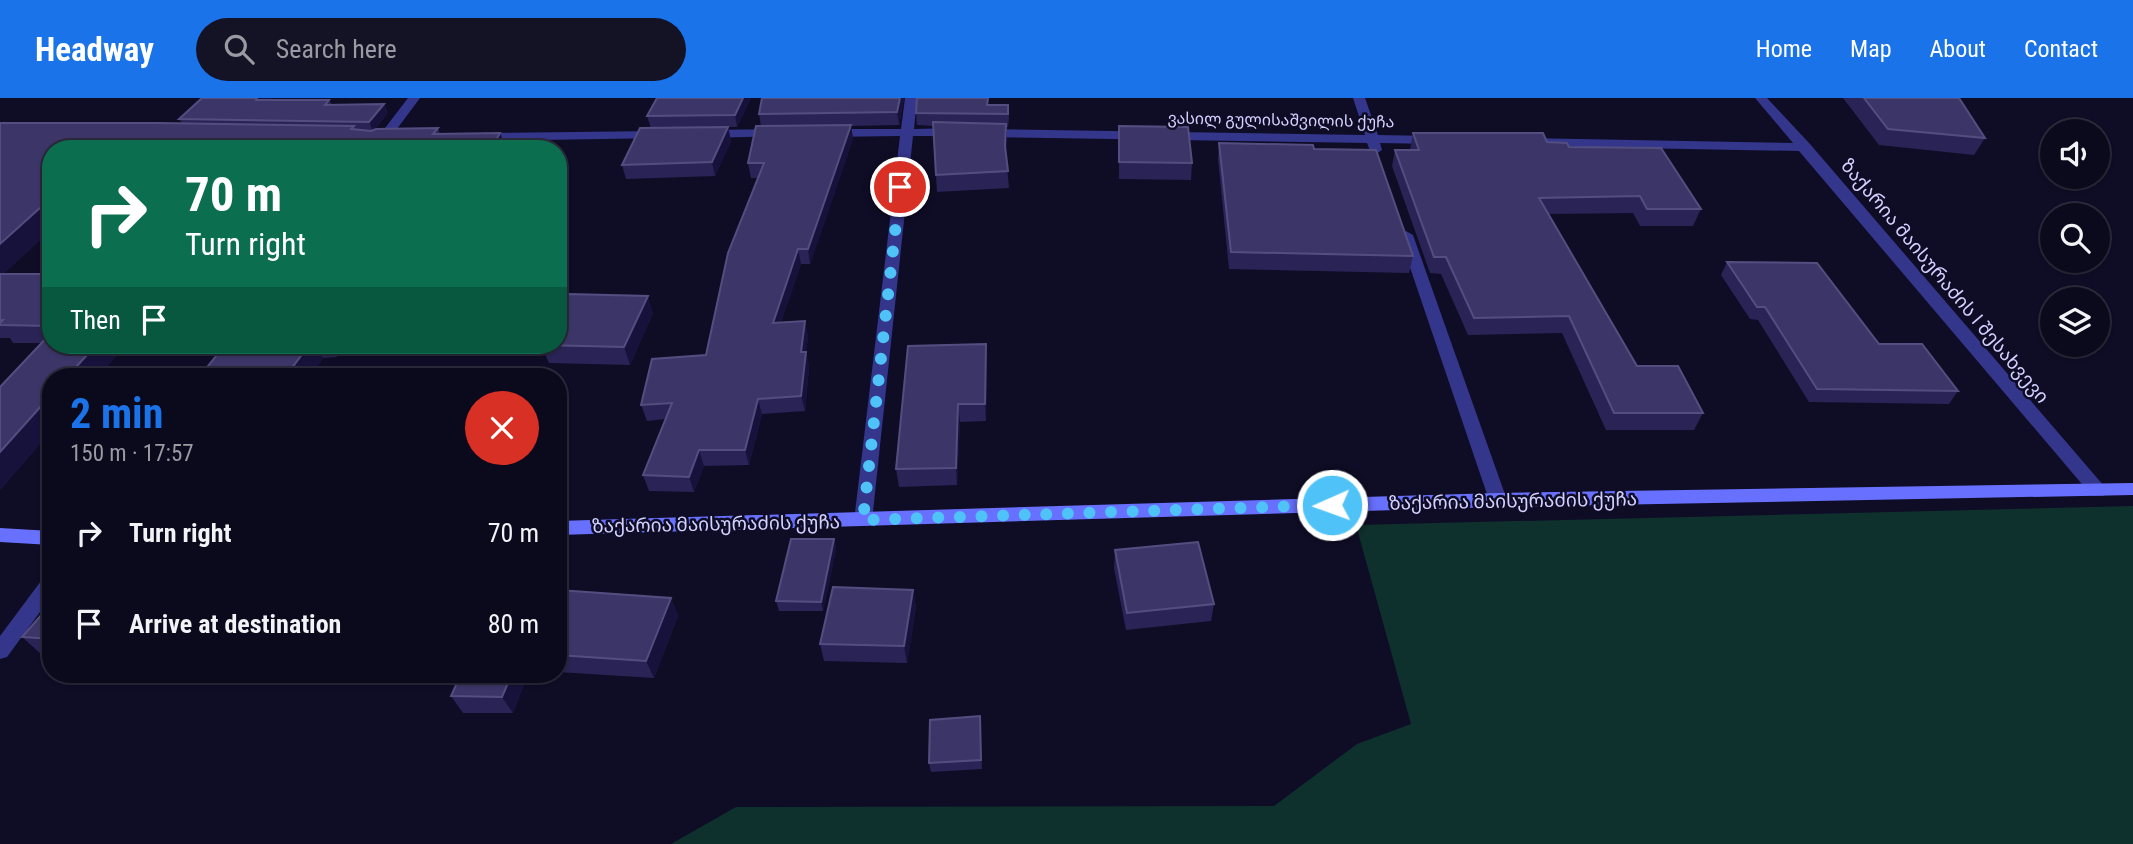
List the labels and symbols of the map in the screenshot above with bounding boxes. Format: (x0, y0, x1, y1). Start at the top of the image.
street label: ვასილ გულისაშვილის ქუჩა (1167, 109, 1395, 132)
street label: ზაქარია მაისურაძის I შესახვევი (1836, 154, 2054, 408)
pin (870, 157, 930, 217)
position arrow (1295, 468, 1369, 542)
street label: ზაქარია მაისურაძის ქუჩა (1389, 487, 1637, 515)
street label: ზაქარია მაისურაძის ქუჩა (592, 510, 840, 538)

